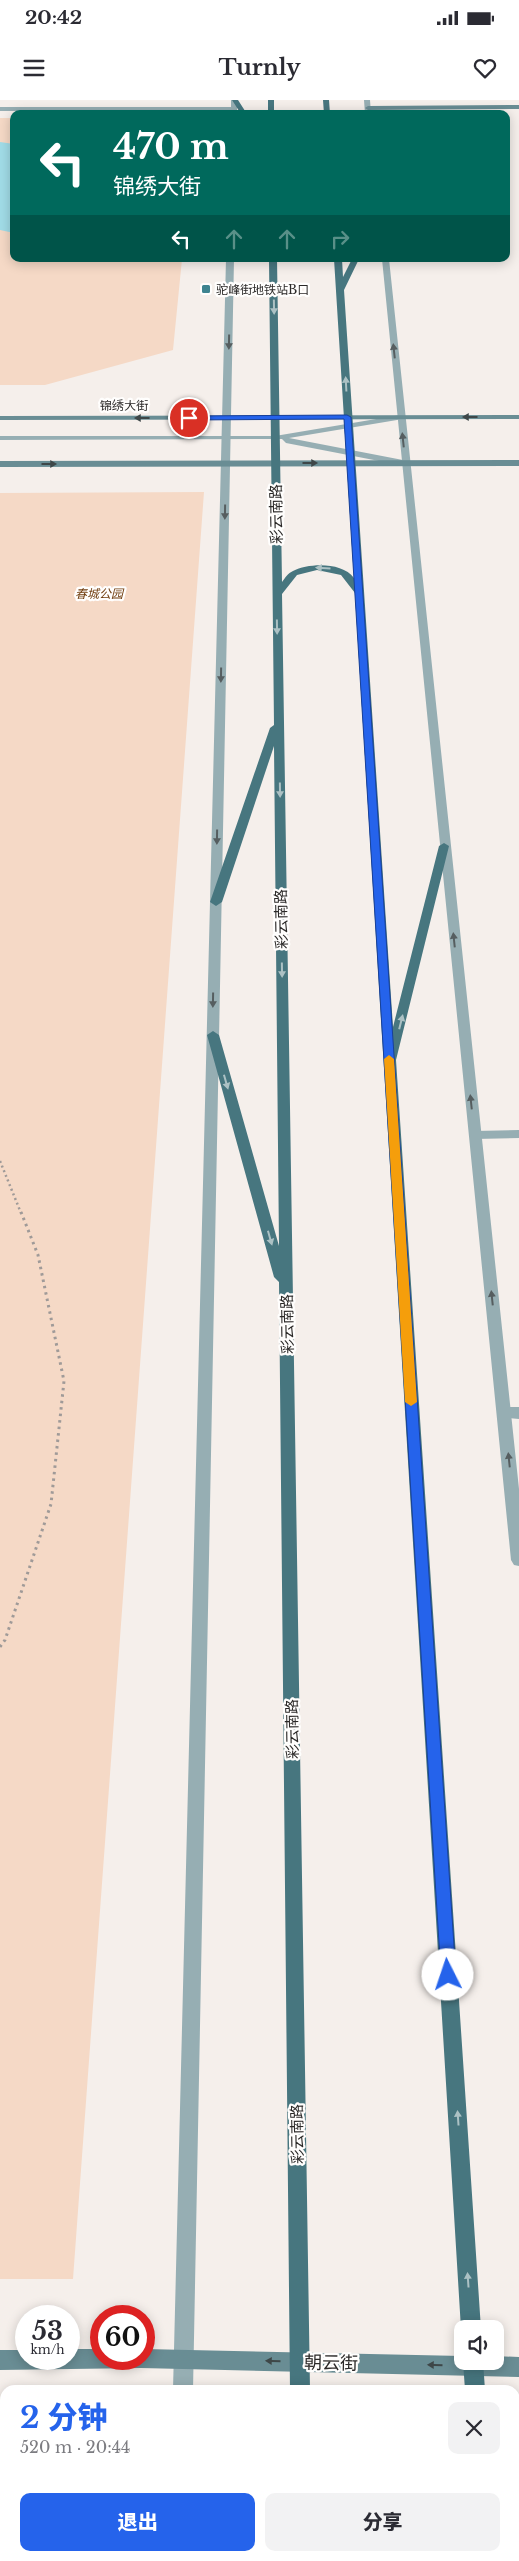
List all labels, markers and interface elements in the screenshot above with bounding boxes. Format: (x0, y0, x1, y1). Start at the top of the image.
text: 20:42 (25, 6, 82, 29)
icon: menu (20, 54, 48, 82)
text: Turnly (219, 54, 300, 81)
icon: heart (471, 54, 499, 82)
text: 470 m (113, 125, 229, 168)
icon: left (30, 130, 95, 195)
text: 锦绣大街 (113, 173, 201, 200)
icon: left (167, 225, 195, 253)
icon: ahead (220, 225, 248, 253)
icon: ahead (273, 225, 301, 253)
icon: right (326, 225, 354, 253)
place label: 驼峰街地铁站B口 (216, 282, 309, 297)
marker: 驼峰街地铁站B口 (200, 283, 212, 295)
one-way arrow (270, 300, 278, 316)
one-way arrow (224, 335, 232, 351)
one-way arrow (390, 343, 398, 359)
one-way arrow (341, 376, 349, 392)
pin (168, 397, 210, 439)
street label: 锦绣大街 (100, 398, 148, 413)
icon: arrive (175, 404, 203, 432)
one-way arrow (462, 413, 478, 421)
one-way arrow (133, 414, 149, 422)
one-way arrow (399, 432, 407, 448)
one-way arrow (302, 459, 318, 467)
one-way arrow (41, 460, 57, 468)
street label: 彩云南路 (266, 484, 286, 544)
one-way arrow (220, 504, 228, 520)
one-way arrow (315, 564, 331, 572)
park label: 春城公园 (75, 586, 125, 601)
one-way arrow (274, 620, 282, 636)
one-way arrow (217, 667, 225, 683)
one-way arrow (276, 782, 284, 798)
one-way arrow (213, 829, 221, 845)
street label: 彩云南路 (271, 889, 291, 949)
one-way arrow (450, 932, 458, 948)
one-way arrow (278, 962, 286, 978)
one-way arrow (209, 992, 217, 1008)
one-way arrow (397, 1015, 405, 1030)
one-way arrow (222, 1074, 230, 1089)
one-way arrow (467, 1093, 475, 1109)
one-way arrow (267, 1231, 275, 1246)
one-way arrow (488, 1290, 496, 1306)
street label: 彩云南路 (277, 1294, 297, 1354)
one-way arrow (505, 1451, 513, 1467)
street label: 彩云南路 (282, 1699, 302, 1759)
position arrow (421, 1948, 473, 2000)
street label: 彩云南路 (287, 2104, 307, 2164)
one-way arrow (453, 2110, 461, 2126)
one-way arrow (464, 2272, 472, 2288)
speed limit sign: 60 (90, 2305, 155, 2370)
text: 53 (32, 2316, 63, 2347)
map controls (454, 2320, 504, 2370)
button: sound (454, 2320, 504, 2370)
text: km/h (30, 2342, 65, 2357)
street label: 朝云街 (304, 2352, 358, 2374)
one-way arrow (265, 2357, 281, 2365)
one-way arrow (427, 2361, 443, 2369)
text: 2 分钟 (20, 2399, 108, 2436)
button: close (448, 2402, 500, 2454)
text: 520 m · 20:44 (20, 2437, 130, 2457)
button: 退出 (20, 2493, 255, 2551)
button: 分享 (265, 2493, 500, 2551)

